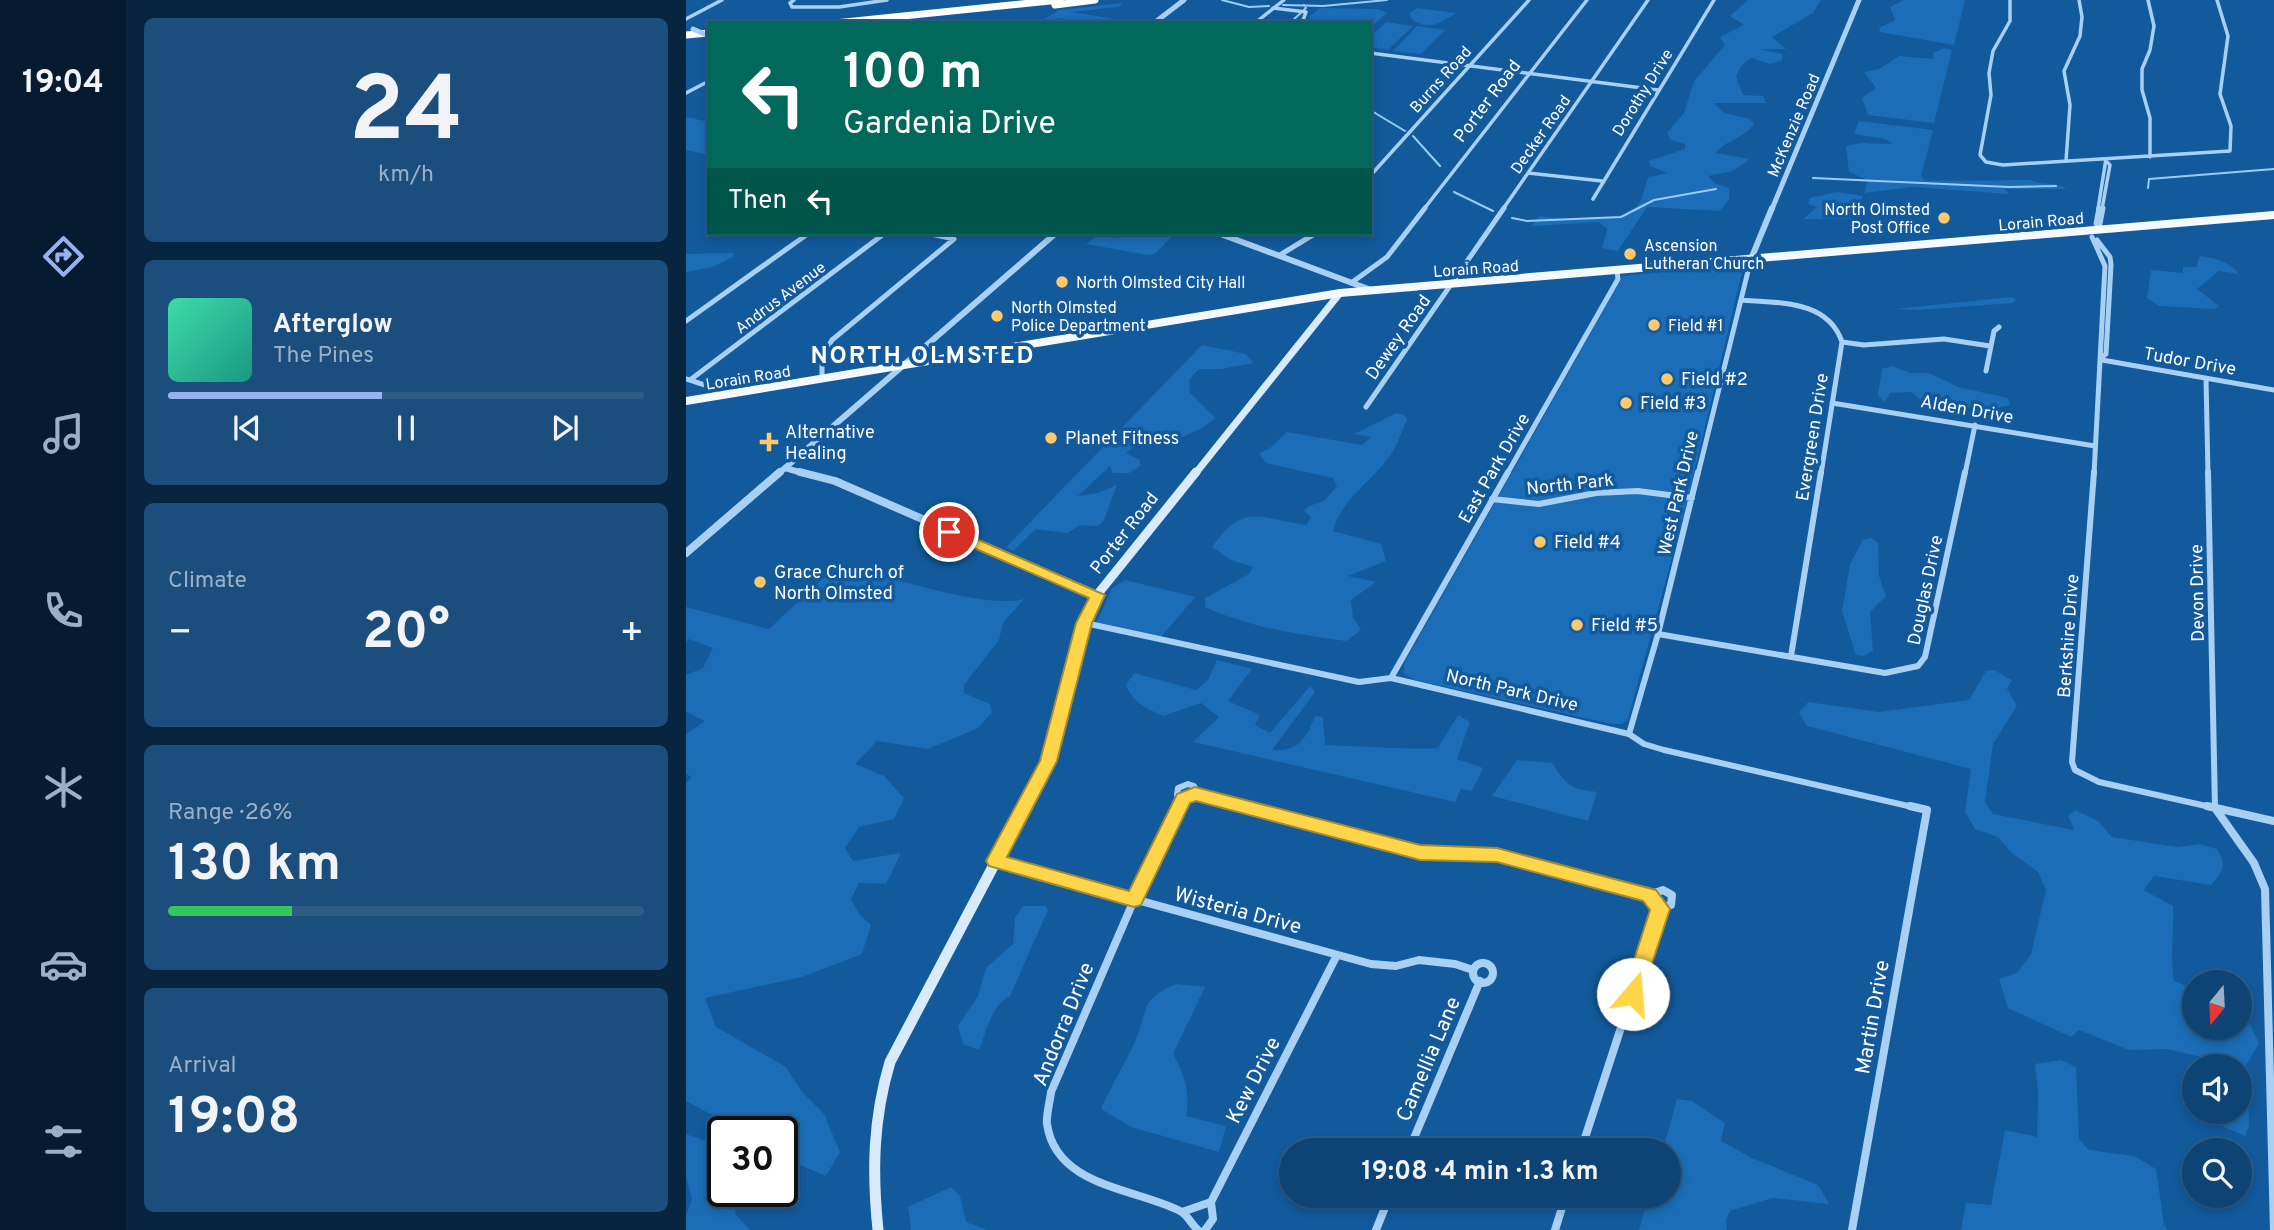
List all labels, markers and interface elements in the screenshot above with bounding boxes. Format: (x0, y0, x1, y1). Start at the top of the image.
street label: Burns Road (1406, 43, 1477, 118)
text: 100 m (843, 44, 982, 106)
street label: Dorothy Drive (1609, 46, 1678, 140)
icon: left (728, 49, 819, 140)
street label: Porter Road (1450, 56, 1527, 148)
text: 24 (349, 58, 463, 173)
text: 19:04 (22, 64, 104, 104)
street label: McKenzie Road (1764, 71, 1826, 180)
street label: Decker Road (1507, 92, 1576, 178)
text: Gardenia Drive (843, 105, 1056, 145)
text: km/h (378, 161, 434, 190)
icon: left (801, 182, 839, 220)
text: Then (728, 185, 787, 218)
place label: North Olmsted Post Office (1824, 201, 1930, 239)
street label: Lorain Road (1997, 209, 2085, 237)
marker: North Olmsted Post Office (1936, 210, 1952, 226)
icon: directions (39, 232, 88, 281)
place label: Ascension Lutheran Church (1644, 237, 1764, 275)
marker: Ascension Lutheran Church (1622, 246, 1638, 262)
street label: Lorain Road (1433, 257, 1520, 283)
street label: Andrus Avenue (732, 258, 830, 339)
marker: North Olmsted City Hall (1054, 274, 1070, 290)
place label: North Olmsted City Hall (1076, 274, 1245, 294)
street label: Dewey Road (1361, 291, 1437, 385)
place label: North Olmsted Police Department (1011, 299, 1145, 337)
marker: North Olmsted Police Department (989, 308, 1005, 324)
text: Afterglow (273, 309, 393, 342)
marker: Field #1 (1646, 317, 1662, 333)
place label: Field #1 (1668, 317, 1724, 337)
text: The Pines (273, 342, 374, 371)
district label: NORTH OLMSTED (810, 342, 1036, 372)
street label: Tudor Drive (2142, 343, 2238, 382)
street label: Lorain Road (704, 362, 792, 396)
place label: Field #2 (1681, 369, 1748, 392)
marker: Field #2 (1659, 371, 1675, 387)
street label: Evergreen Drive (1792, 372, 1835, 503)
street label: Alden Drive (1918, 391, 2015, 430)
place label: Field #3 (1640, 393, 1707, 416)
marker: Field #3 (1618, 395, 1634, 411)
icon: music (39, 409, 88, 458)
icon: previous (228, 409, 266, 447)
icon: pause (387, 409, 425, 447)
icon: next (546, 409, 584, 447)
street label: East Park Drive (1454, 410, 1536, 528)
place label: Alternative Healing (785, 422, 875, 466)
place label: Planet Fitness (1065, 428, 1179, 451)
street label: West Park Drive (1654, 429, 1705, 558)
marker: Planet Fitness (1043, 430, 1059, 446)
marker: Alternative Healing (759, 432, 779, 452)
street label: North Park (1525, 469, 1615, 502)
street label: Porter Road (1086, 488, 1164, 580)
pin (919, 502, 979, 562)
icon: arrive (930, 513, 968, 551)
place label: Field #4 (1554, 532, 1621, 555)
street label: Douglas Drive (1904, 533, 1949, 647)
marker: Field #4 (1532, 534, 1548, 550)
street label: Devon Drive (2186, 544, 2211, 642)
place label: Grace Church of North Olmsted (774, 562, 904, 606)
text: Climate (168, 567, 247, 596)
street label: Berkshire Drive (2054, 573, 2085, 699)
marker: Grace Church of North Olmsted (752, 574, 768, 590)
icon: phone (39, 586, 88, 635)
text: 20° (362, 601, 450, 667)
text: − (168, 610, 193, 659)
text: + (619, 610, 644, 659)
place label: Field #5 (1591, 615, 1658, 638)
marker: Field #5 (1569, 617, 1585, 633)
street label: North Park Drive (1443, 665, 1580, 718)
icon: climate (39, 763, 88, 812)
text: Range · 26% (168, 799, 293, 828)
text: 130 km (168, 833, 341, 899)
street label: Wisteria Drive (1171, 881, 1304, 941)
icon: car (39, 940, 88, 989)
position arrow (1596, 957, 1670, 1031)
street label: Martin Drive (1850, 958, 1897, 1076)
street label: Andorra Drive (1027, 959, 1102, 1091)
north arrow (2182, 970, 2252, 1040)
map controls (2182, 970, 2252, 1208)
street label: Camellia Lane (1391, 993, 1468, 1126)
street label: Kew Drive (1221, 1033, 1288, 1129)
text: Arrival (168, 1052, 237, 1081)
button: sound (2182, 1054, 2252, 1124)
text: 19:08 (168, 1086, 300, 1152)
speed limit sign: 30 (707, 1116, 798, 1207)
icon: filters (39, 1117, 88, 1166)
button: search (2182, 1138, 2252, 1208)
text: 19:08 · 4 min · 1.3 km (1361, 1156, 1599, 1189)

